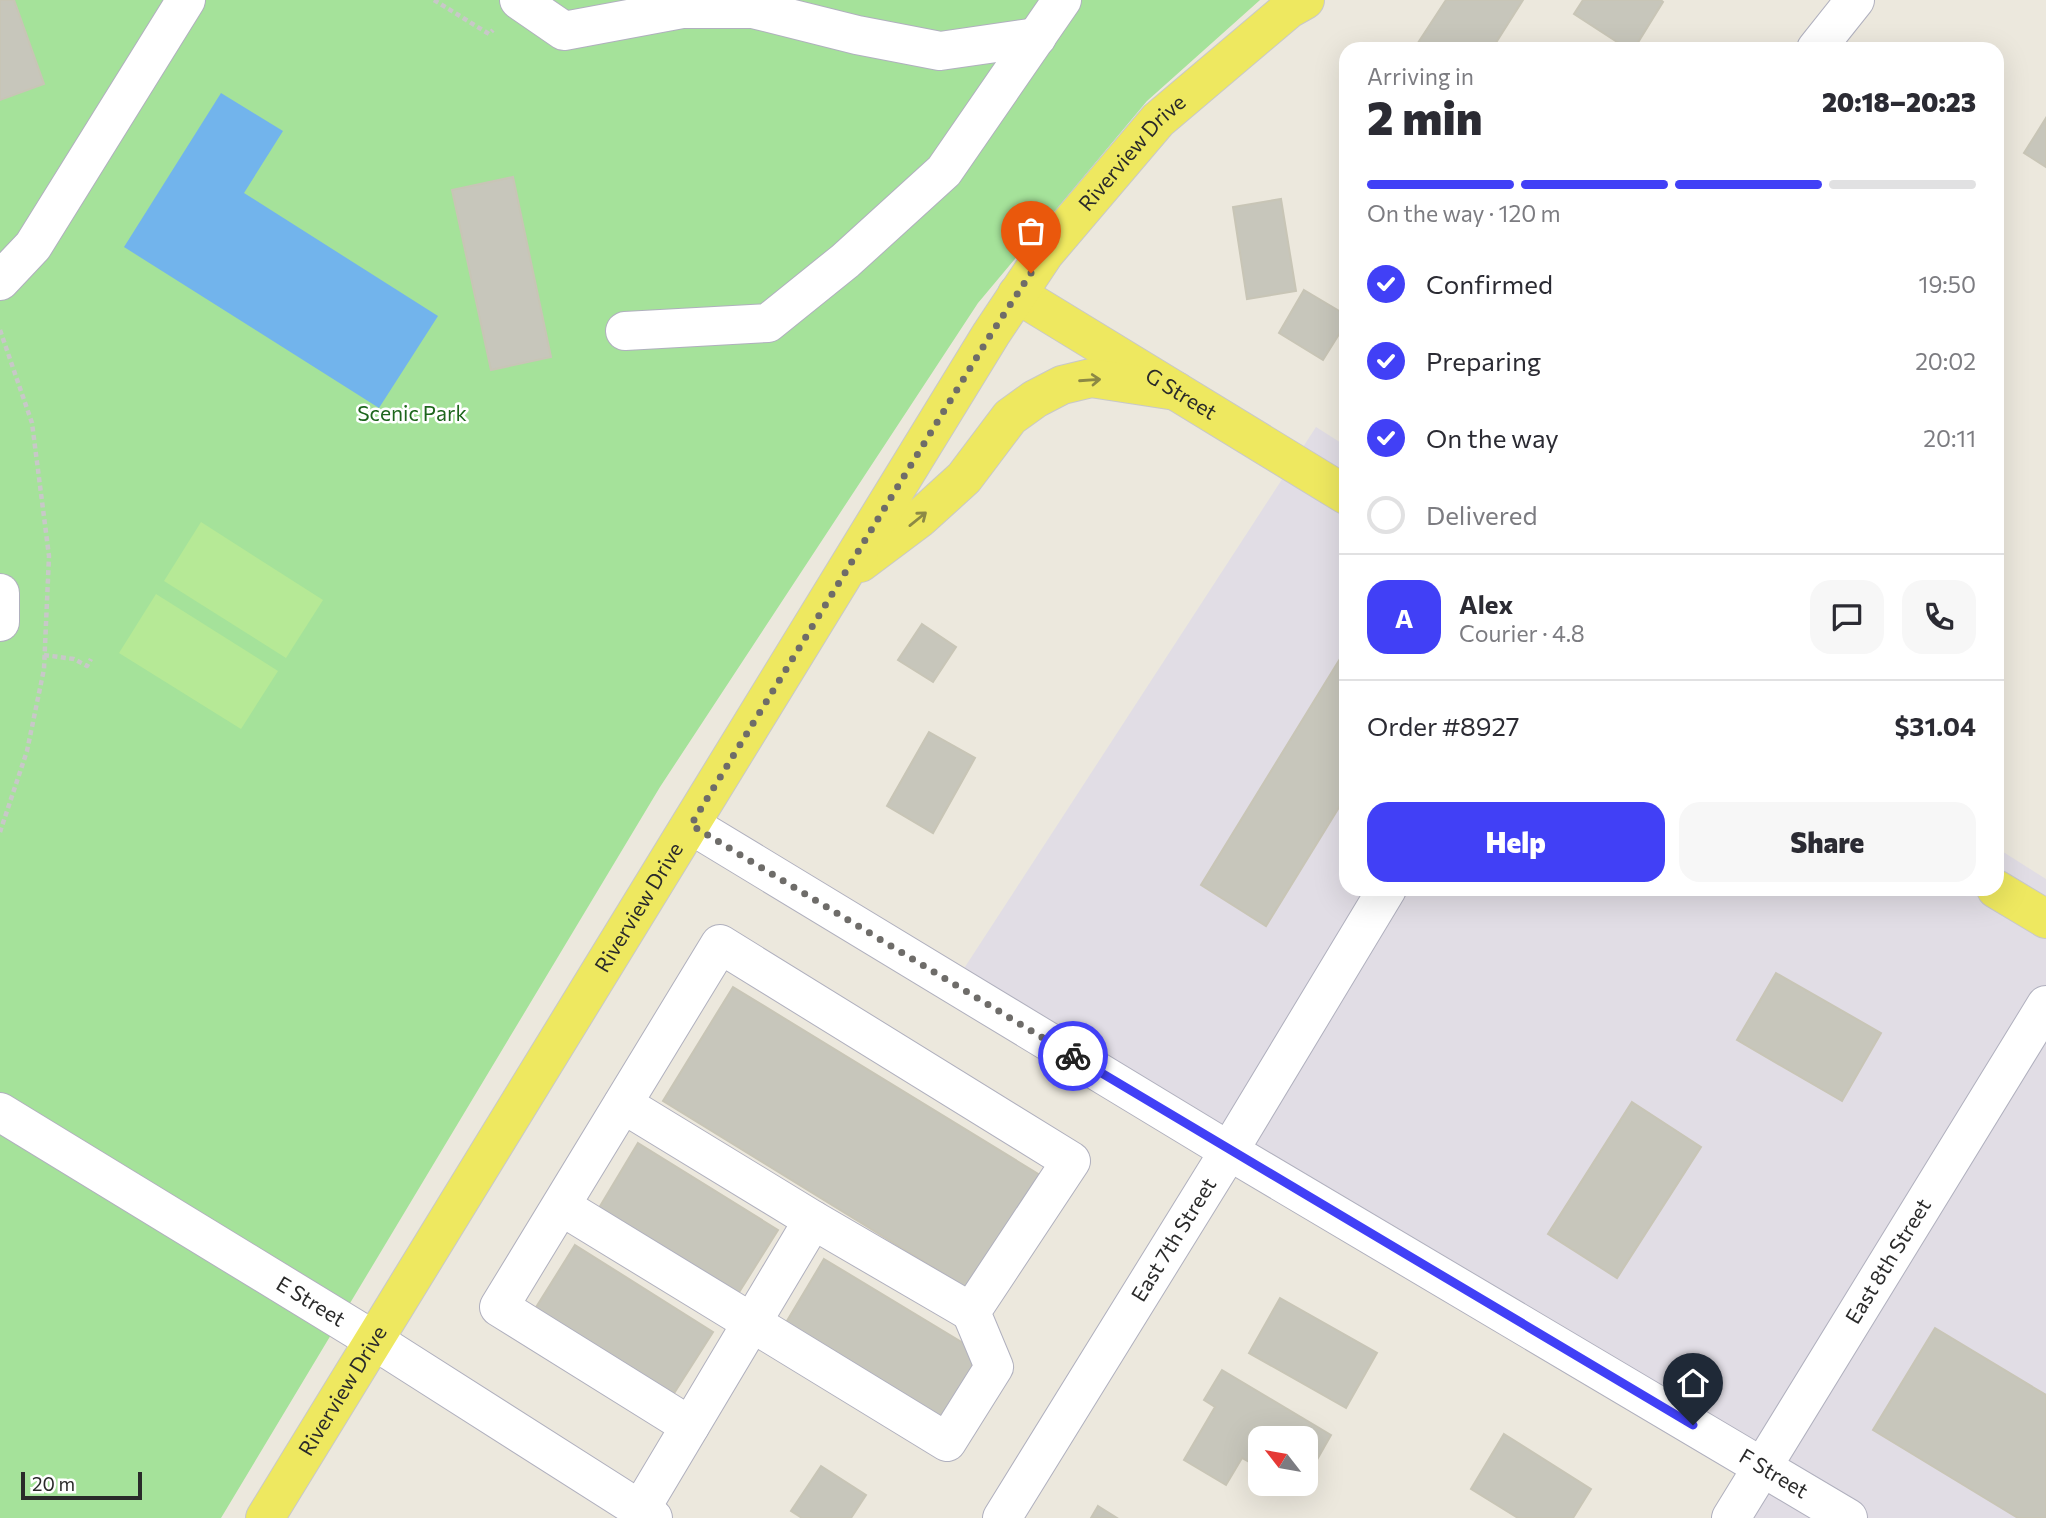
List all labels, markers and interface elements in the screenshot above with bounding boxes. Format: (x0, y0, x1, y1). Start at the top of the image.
text: Arriving in (1367, 62, 1474, 90)
text: 20:18–20:23 (1822, 86, 1976, 117)
street label: Riverview Drive (1072, 88, 1190, 215)
text: 2 min (1367, 88, 1483, 144)
text: On the way · 120 m (1367, 199, 1561, 227)
pin (1001, 201, 1061, 273)
icon: bag (1012, 212, 1050, 250)
icon: check (1367, 265, 1405, 303)
text: Confirmed (1426, 268, 1553, 299)
text: 19:50 (1919, 270, 1976, 298)
icon: check (1367, 342, 1405, 380)
text: Preparing (1426, 345, 1541, 376)
text: 20:02 (1915, 347, 1976, 375)
street label: G Street (1141, 362, 1222, 424)
one-way arrow (1078, 373, 1101, 386)
park label: Scenic Park (357, 400, 467, 425)
icon: check (1367, 419, 1405, 457)
text: On the way (1426, 422, 1559, 453)
text: 20:11 (1923, 424, 1976, 452)
text: Delivered (1426, 499, 1537, 530)
one-way arrow (909, 511, 927, 527)
button: chat (1810, 580, 1884, 654)
button: phone (1902, 580, 1976, 654)
text: Alex (1459, 588, 1513, 619)
text: A (1395, 602, 1413, 633)
text: Courier · 4.8 (1459, 619, 1585, 647)
text: Order #8927 (1367, 710, 1520, 741)
text: $31.04 (1894, 710, 1976, 741)
button: Help (1367, 802, 1665, 882)
button: Share (1679, 802, 1976, 882)
street label: Riverview Drive (589, 837, 687, 976)
courier (1038, 1021, 1108, 1091)
icon: bike (1054, 1037, 1092, 1075)
street label: East 7th Street (1125, 1173, 1220, 1306)
street label: East 8th Street (1839, 1193, 1935, 1328)
street label: E Street (273, 1270, 350, 1331)
street label: Riverview Drive (292, 1321, 391, 1460)
pin (1663, 1353, 1723, 1425)
icon: home (1674, 1364, 1712, 1402)
north arrow (1248, 1426, 1318, 1496)
map controls (1248, 1426, 1318, 1496)
street label: F Street (1735, 1443, 1813, 1503)
scale bar (21, 1469, 142, 1501)
text: 20 m (32, 1472, 75, 1495)

